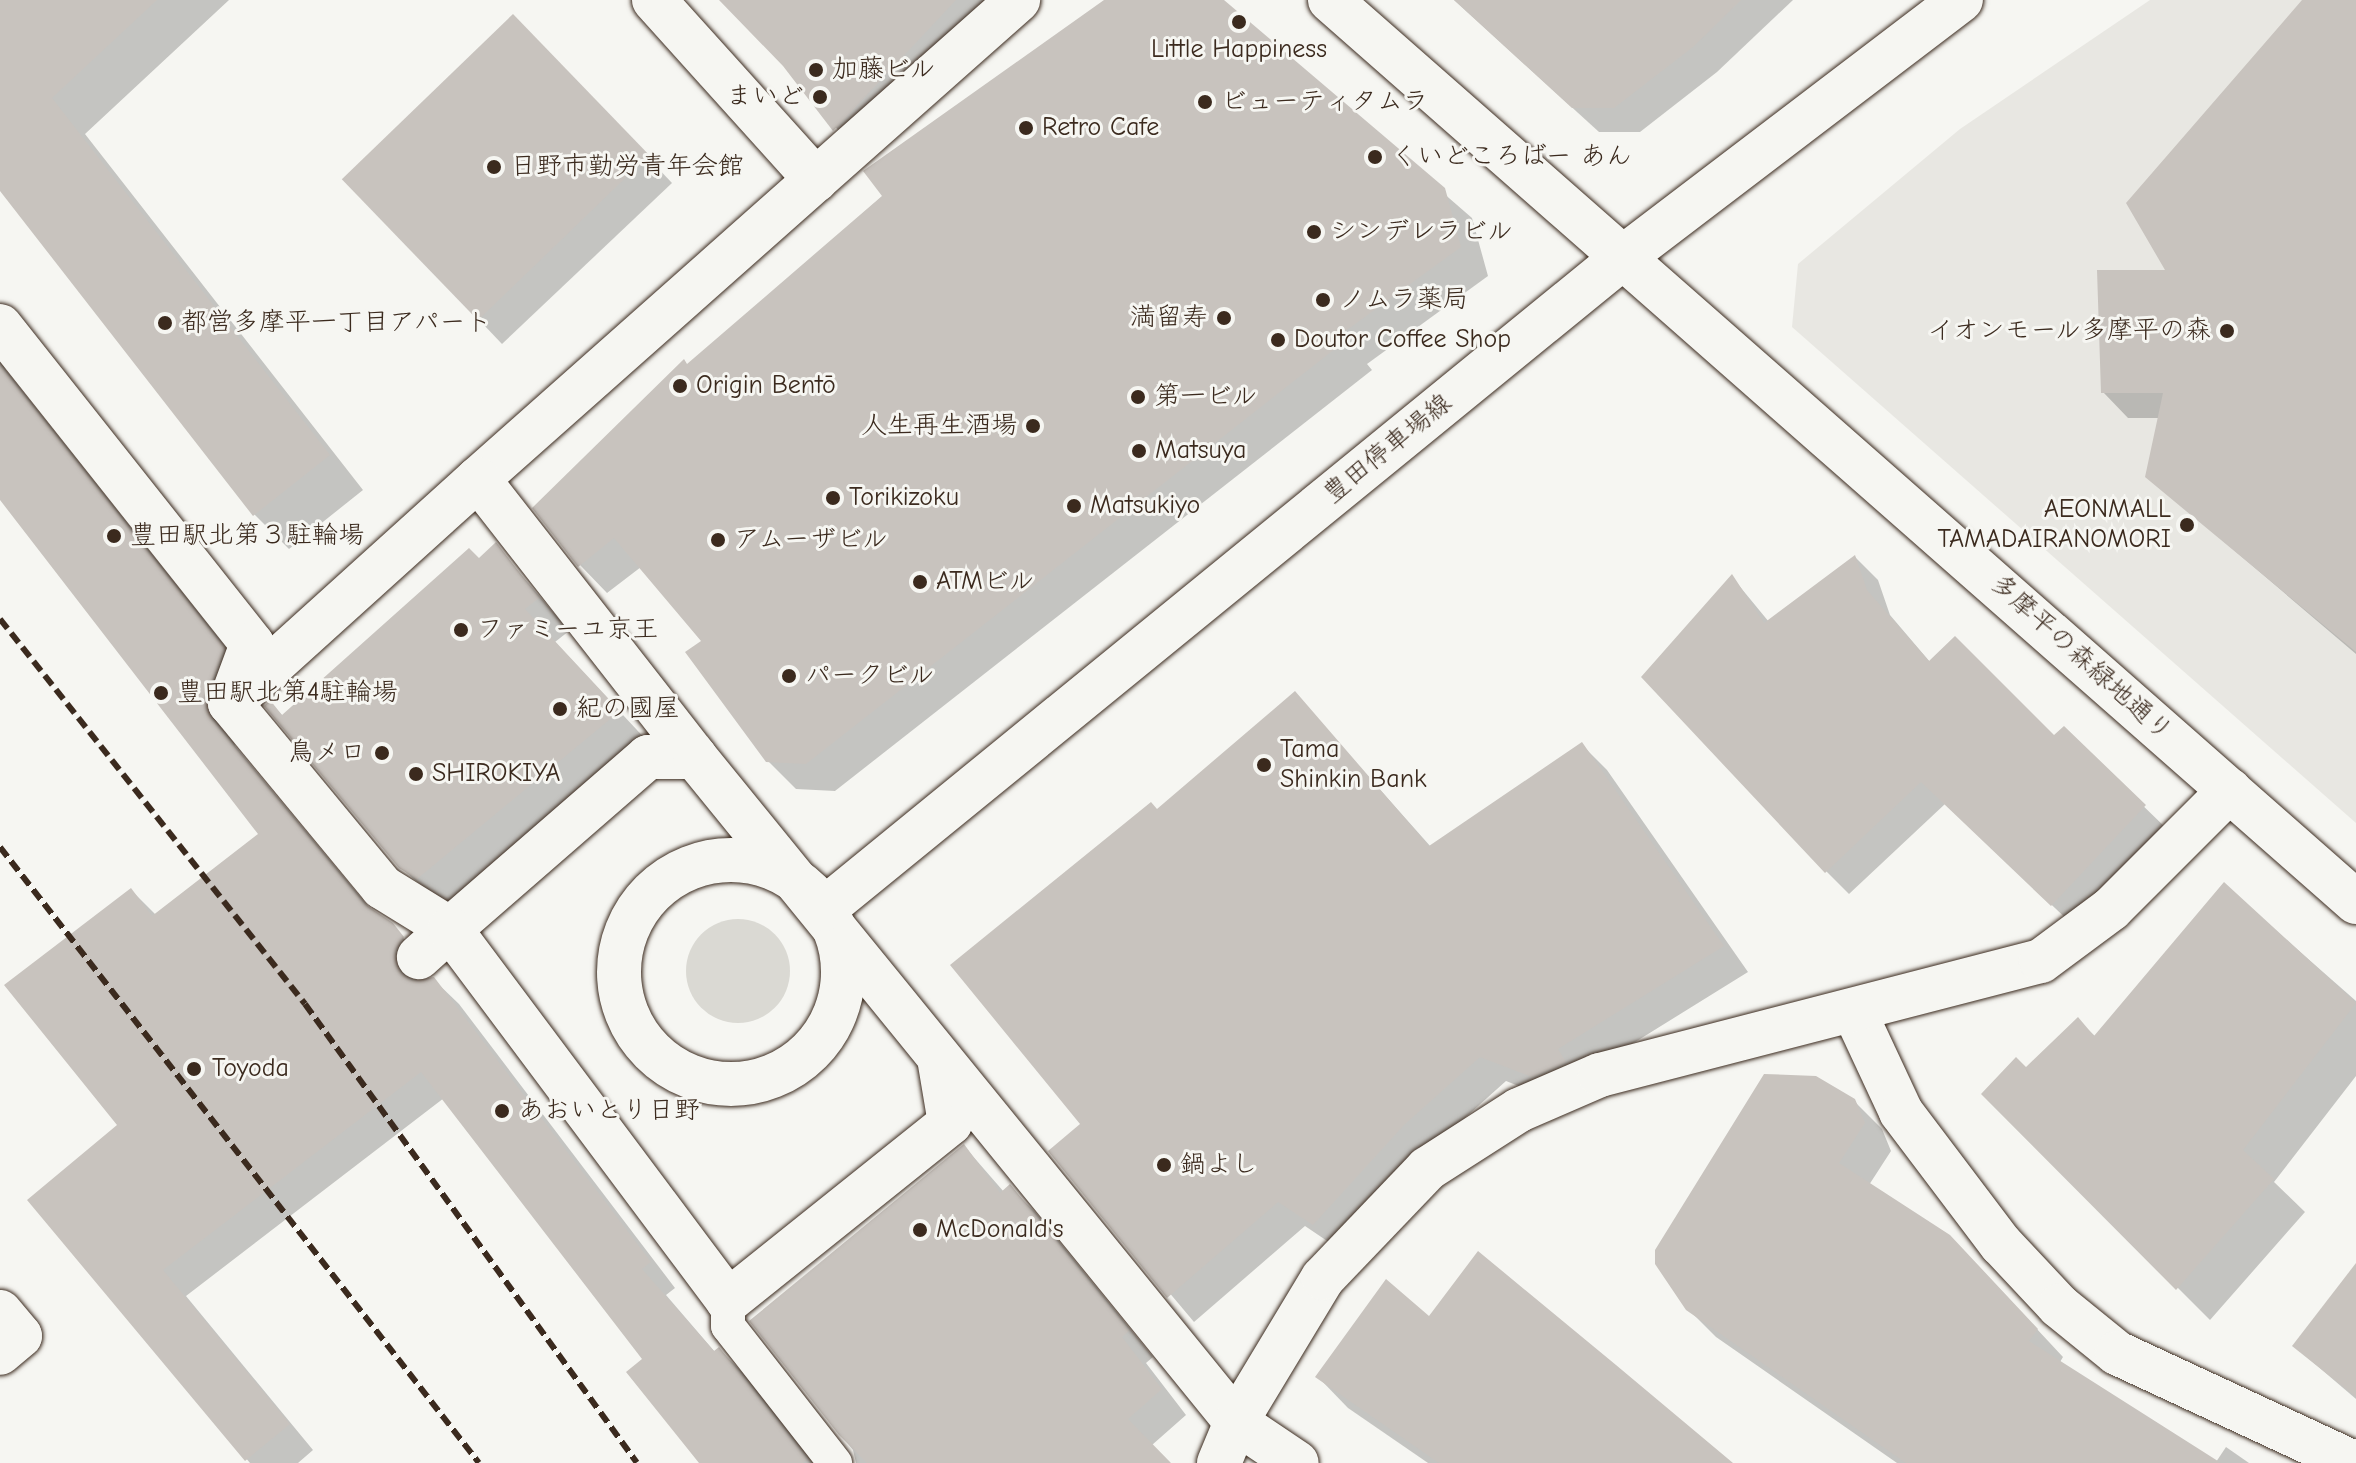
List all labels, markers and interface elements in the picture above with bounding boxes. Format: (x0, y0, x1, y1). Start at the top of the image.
marker: Little Happiness (1230, 13, 1248, 31)
place label: Little Happiness (1151, 34, 1327, 66)
place label: 加藤ビル (832, 54, 936, 86)
marker: 加藤ビル (807, 61, 825, 79)
place label: まいど (726, 81, 804, 113)
place label: ビューティタムラ (1221, 86, 1429, 118)
marker: まいど (811, 88, 829, 106)
marker: ビューティタムラ (1196, 93, 1214, 111)
place label: Retro Cafe (1042, 112, 1159, 144)
marker: Retro Cafe (1017, 119, 1035, 137)
place label: くいどころばー あん (1391, 141, 1632, 173)
marker: くいどころばー あん (1366, 148, 1384, 166)
place label: 日野市勤労青年会館 (510, 151, 744, 183)
marker: 日野市勤労青年会館 (485, 158, 503, 176)
place label: シンデレラビル (1330, 216, 1512, 248)
marker: シンデレラビル (1305, 223, 1323, 241)
place label: ノムラ薬局 (1339, 284, 1469, 316)
marker: ノムラ薬局 (1314, 291, 1332, 309)
place label: 満留寿 (1130, 302, 1208, 334)
place label: 都営多摩平一丁目アパート (181, 307, 493, 339)
marker: 満留寿 (1215, 309, 1233, 327)
marker: 都営多摩平一丁目アパート (156, 314, 174, 332)
place label: イオンモール多摩平の森 (1925, 315, 2211, 347)
marker: イオンモール多摩平の森 (2218, 322, 2236, 340)
place label: Doutor Coffee Shop (1294, 324, 1511, 356)
marker: Doutor Coffee Shop (1269, 331, 1287, 349)
place label: Origin Bentō (696, 370, 836, 402)
marker: Origin Bentō (671, 377, 689, 395)
place label: 第一ビル (1154, 381, 1258, 413)
marker: 第一ビル (1129, 388, 1147, 406)
street label: 豊田停車場線 (1318, 388, 1458, 510)
place label: 人生再生酒場 (861, 410, 1017, 442)
marker: 人生再生酒場 (1024, 417, 1042, 435)
place label: Matsuya (1155, 435, 1246, 467)
marker: Matsuya (1130, 442, 1148, 460)
place label: Torikizoku (849, 482, 959, 514)
marker: Torikizoku (824, 489, 842, 507)
place label: Matsukiyo (1090, 490, 1200, 522)
place label: AEONMALL TAMADAIRANOMORI (1938, 494, 2171, 556)
marker: Matsukiyo (1065, 497, 1083, 515)
marker: AEONMALL TAMADAIRANOMORI (2178, 516, 2196, 534)
place label: 豊田駅北第３駐輪場 (130, 520, 364, 552)
place label: アムーザビル (734, 524, 889, 556)
marker: 豊田駅北第３駐輪場 (105, 527, 123, 545)
marker: アムーザビル (709, 531, 727, 549)
place label: ATMビル (936, 566, 1035, 598)
street label: 多摩平の森緑地通り (1984, 568, 2178, 748)
marker: ATMビル (911, 573, 929, 591)
place label: ファミーユ京王 (477, 614, 658, 646)
marker: ファミーユ京王 (452, 621, 470, 639)
place label: パークビル (805, 660, 935, 692)
marker: パークビル (780, 667, 798, 685)
place label: 豊田駅北第4駐輪場 (177, 677, 398, 709)
marker: 豊田駅北第4駐輪場 (152, 684, 170, 702)
place label: 紀の國屋 (576, 693, 680, 725)
marker: 紀の國屋 (551, 700, 569, 718)
place label: Tama Shinkin Bank (1280, 734, 1427, 796)
place label: 鳥メロ (288, 737, 366, 769)
marker: 鳥メロ (373, 744, 391, 762)
marker: Tama Shinkin Bank (1255, 756, 1273, 774)
place label: SHIROKIYA (432, 758, 560, 790)
marker: SHIROKIYA (407, 765, 425, 783)
place label: Toyoda (212, 1053, 289, 1085)
marker: Toyoda (183, 1058, 205, 1080)
place label: あおいとり日野 (518, 1095, 700, 1127)
marker: あおいとり日野 (493, 1102, 511, 1120)
place label: 鍋よし (1180, 1149, 1258, 1181)
marker: 鍋よし (1155, 1156, 1173, 1174)
place label: McDonald's (936, 1214, 1064, 1246)
marker: McDonald's (911, 1221, 929, 1239)

